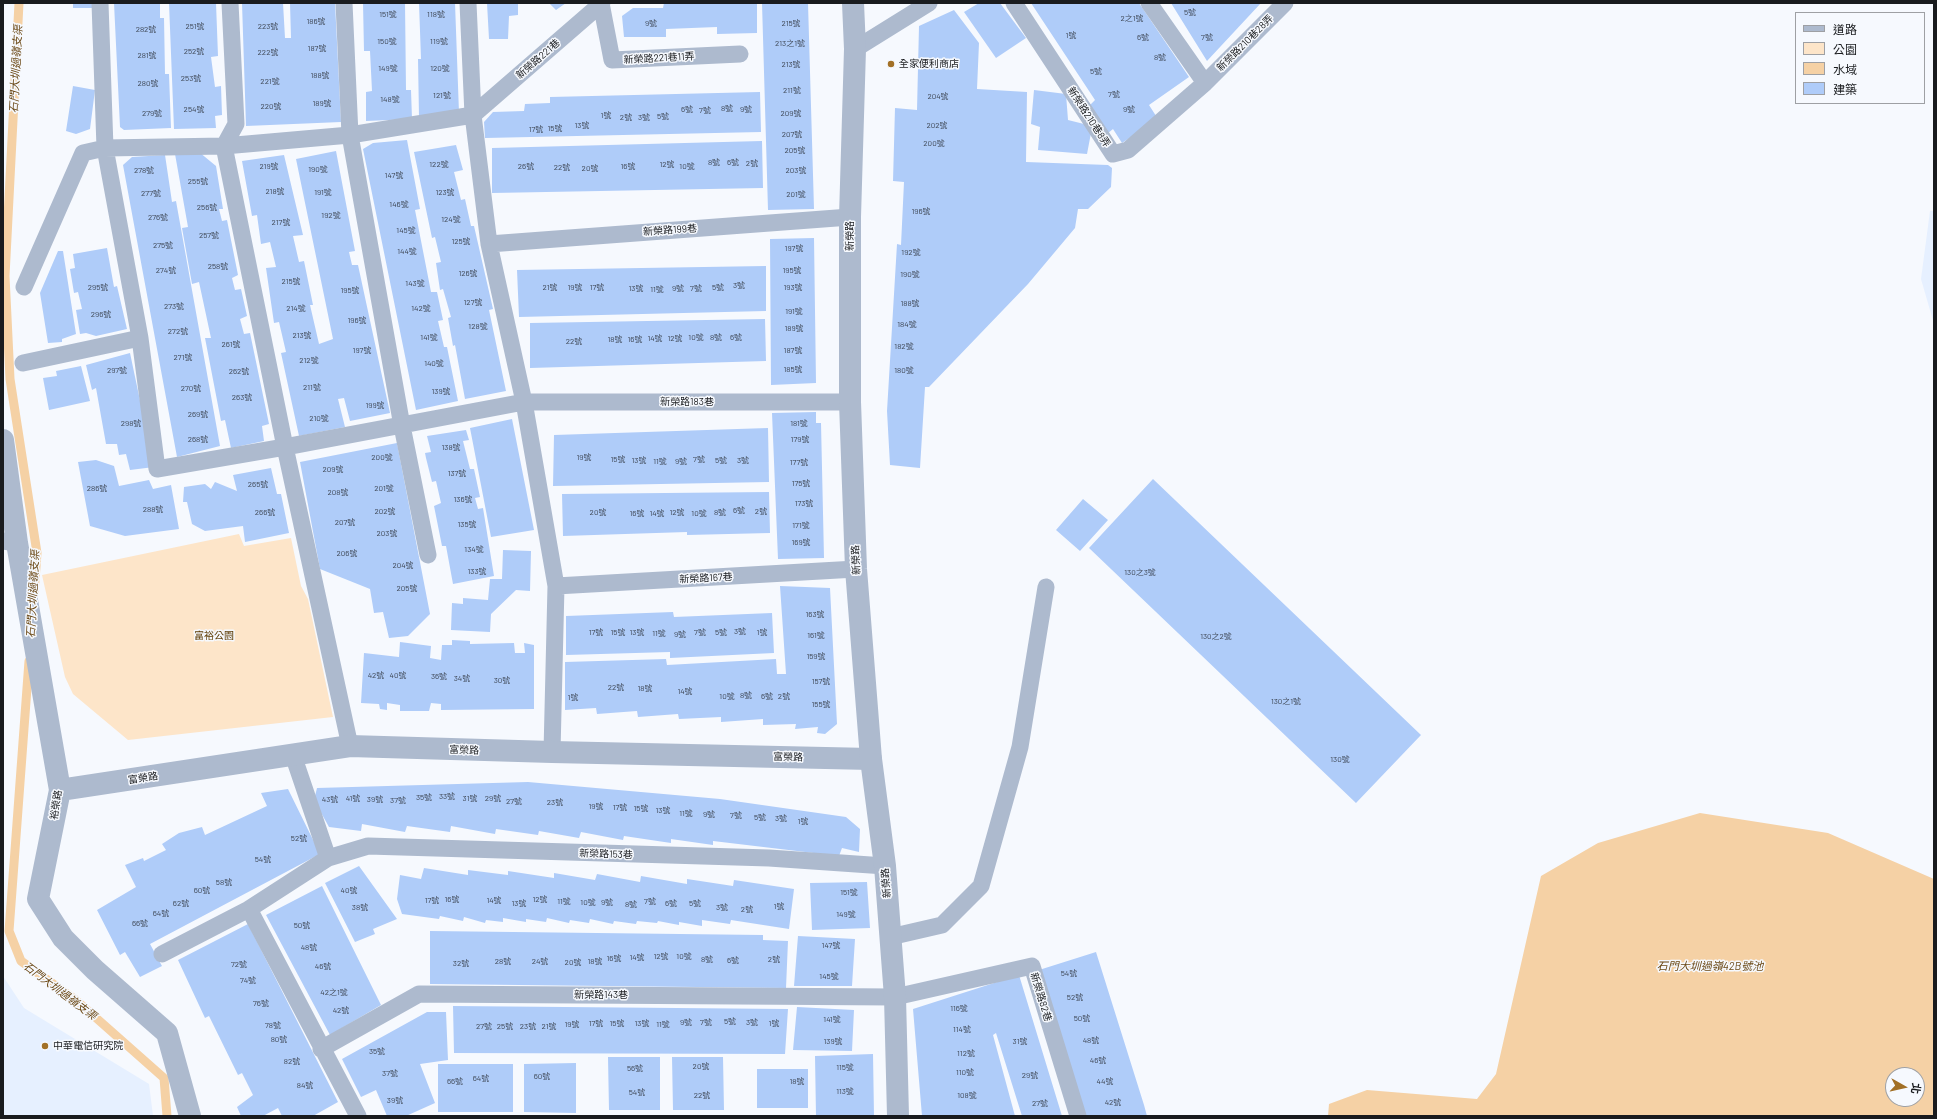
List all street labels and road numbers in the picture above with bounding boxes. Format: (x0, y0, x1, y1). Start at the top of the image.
street label: 新榮路210巷28弄 (1214, 12, 1276, 74)
street label: 新榮路221巷 (514, 37, 562, 81)
street label: 新榮路221巷11弄 (623, 50, 695, 66)
street label: 新榮路210巷8弄 (1065, 85, 1113, 149)
street label: 新榮路 (844, 221, 856, 251)
street label: 新榮路199巷 (643, 222, 697, 238)
street label: 新榮路183巷 (660, 396, 714, 408)
street label: 新榮路 (849, 545, 863, 575)
street label: 新榮路167巷 (679, 571, 733, 585)
street label: 富榮路 (449, 743, 479, 757)
street label: 富榮路 (773, 751, 803, 763)
street label: 富榮路 (127, 770, 159, 786)
street label: 裕榮路 (48, 789, 64, 821)
street label: 新榮路153巷 (579, 847, 633, 861)
street label: 新榮路 (879, 868, 893, 898)
street label: 新榮路82巷 (1028, 971, 1054, 1023)
street label: 新榮路143巷 (574, 989, 628, 1001)

